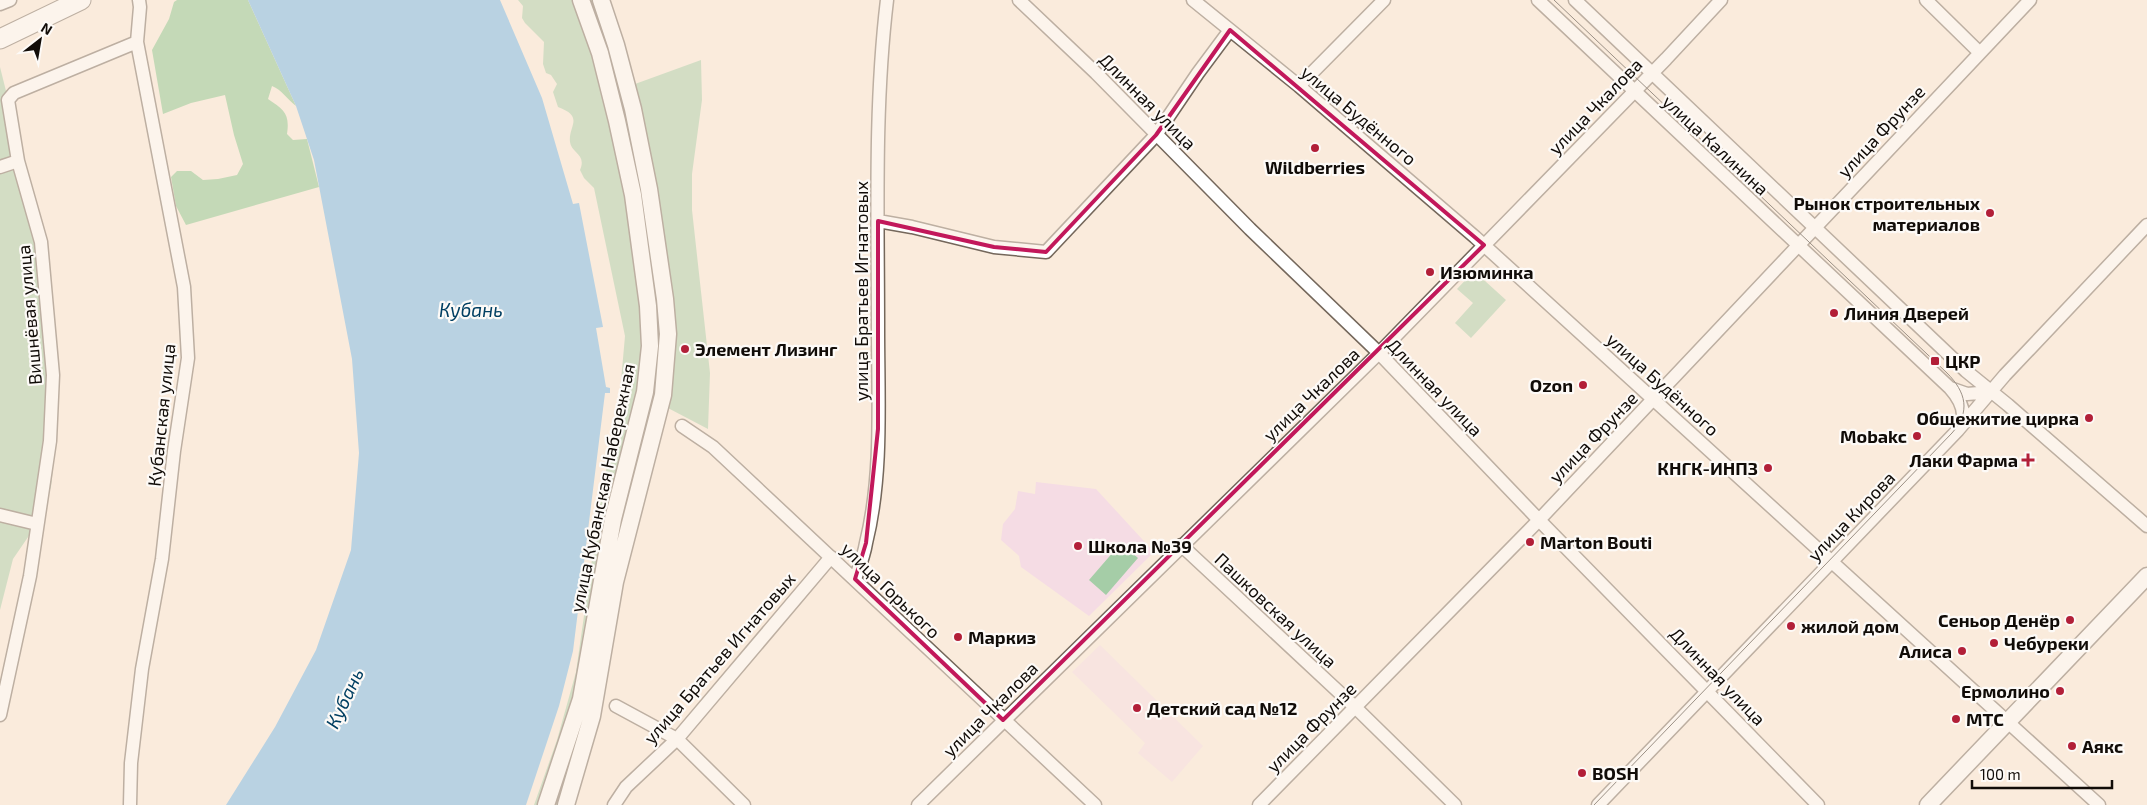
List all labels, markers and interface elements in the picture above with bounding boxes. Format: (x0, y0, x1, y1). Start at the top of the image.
north arrow (15, 15, 65, 65)
text: N (38, 19, 56, 38)
street label: Длинная улица (1095, 48, 1201, 154)
street label: улица Чкалова (1544, 53, 1646, 159)
street label: улица Будённого (1297, 60, 1421, 170)
street label: улица Фрунзе (1833, 80, 1929, 182)
street label: улица Калинина (1658, 90, 1774, 200)
marker: Wildberries (1309, 142, 1321, 154)
place label: Wildberries (1265, 156, 1365, 178)
street label: улица Братьев Игнатовых (850, 181, 872, 401)
place label: Рынок строительных материалов (1793, 192, 1981, 235)
marker: Рынок строительных материалов (1984, 207, 1996, 219)
street label: Вишнёвая улица (12, 244, 46, 386)
place label: Изюминка (1440, 261, 1534, 283)
marker: Изюминка (1424, 266, 1436, 278)
water label: Кубань (439, 298, 503, 321)
place label: Линия Дверей (1844, 302, 1969, 324)
marker: Линия Дверей (1828, 307, 1840, 319)
street label: улица Будённого (1602, 328, 1724, 440)
street label: Длинная улица (1383, 333, 1487, 441)
place label: Элемент Лизинг (695, 338, 838, 360)
street label: Кубанская улица (143, 343, 179, 487)
marker: Элемент Лизинг (679, 343, 691, 355)
street label: улица Чкалова (1258, 343, 1364, 445)
place label: ЦКР (1945, 350, 1981, 372)
marker: ЦКР (1929, 355, 1941, 367)
street label: улица Кубанская Набережная (565, 362, 639, 614)
place label: Ozon (1530, 374, 1573, 396)
marker: Ozon (1577, 379, 1589, 391)
street label: улица Фрунзе (1544, 387, 1642, 487)
place label: Общежитие цирка (1916, 407, 2079, 429)
marker: Общежитие цирка (2083, 412, 2095, 424)
place label: Mobakc (1840, 425, 1907, 447)
marker: Mobakc (1911, 430, 1923, 442)
place label: Лаки Фарма (1909, 449, 2018, 471)
marker: Лаки Фарма (2022, 454, 2034, 466)
place label: КНГК-ИНПЗ (1657, 457, 1758, 479)
marker: КНГК-ИНПЗ (1762, 462, 1774, 474)
street label: улица Кирова (1803, 467, 1899, 565)
place label: Marton Bouti (1540, 531, 1652, 553)
place label: Школа №39 (1088, 535, 1192, 557)
marker: Marton Bouti (1524, 536, 1536, 548)
street label: улица Горького (837, 537, 945, 643)
marker: Школа №39 (1072, 540, 1084, 552)
street label: Пашковская улица (1210, 548, 1342, 672)
street label: улица Братьев Игнатовых (639, 567, 800, 748)
place label: Сеньор Денёр (1938, 609, 2060, 631)
marker: Сеньор Денёр (2064, 614, 2076, 626)
place label: жилой дом (1801, 615, 1899, 637)
marker: жилой дом (1785, 620, 1797, 632)
street label: Длинная улица (1666, 622, 1770, 730)
place label: Маркиз (968, 626, 1036, 648)
marker: Маркиз (952, 631, 964, 643)
place label: Чебуреки (2004, 632, 2089, 654)
marker: Чебуреки (1988, 637, 2000, 649)
place label: Алиса (1899, 640, 1952, 662)
marker: Алиса (1956, 645, 1968, 657)
street label: улица Чкалова (938, 657, 1042, 761)
water label: Кубань (320, 664, 368, 732)
street label: улица Фрунзе (1261, 677, 1361, 777)
place label: Ермолино (1961, 680, 2050, 702)
marker: Ермолино (2054, 685, 2066, 697)
place label: Детский сад №12 (1147, 697, 1298, 719)
marker: Детский сад №12 (1131, 702, 1143, 714)
place label: МТС (1966, 708, 2004, 730)
marker: МТС (1950, 713, 1962, 725)
place label: Аякс (2082, 735, 2123, 757)
marker: Аякс (2066, 740, 2078, 752)
scale bar (1972, 758, 2112, 790)
place label: BOSH (1592, 762, 1639, 784)
text: 100 m (1980, 765, 2021, 783)
marker: BOSH (1576, 767, 1588, 779)

